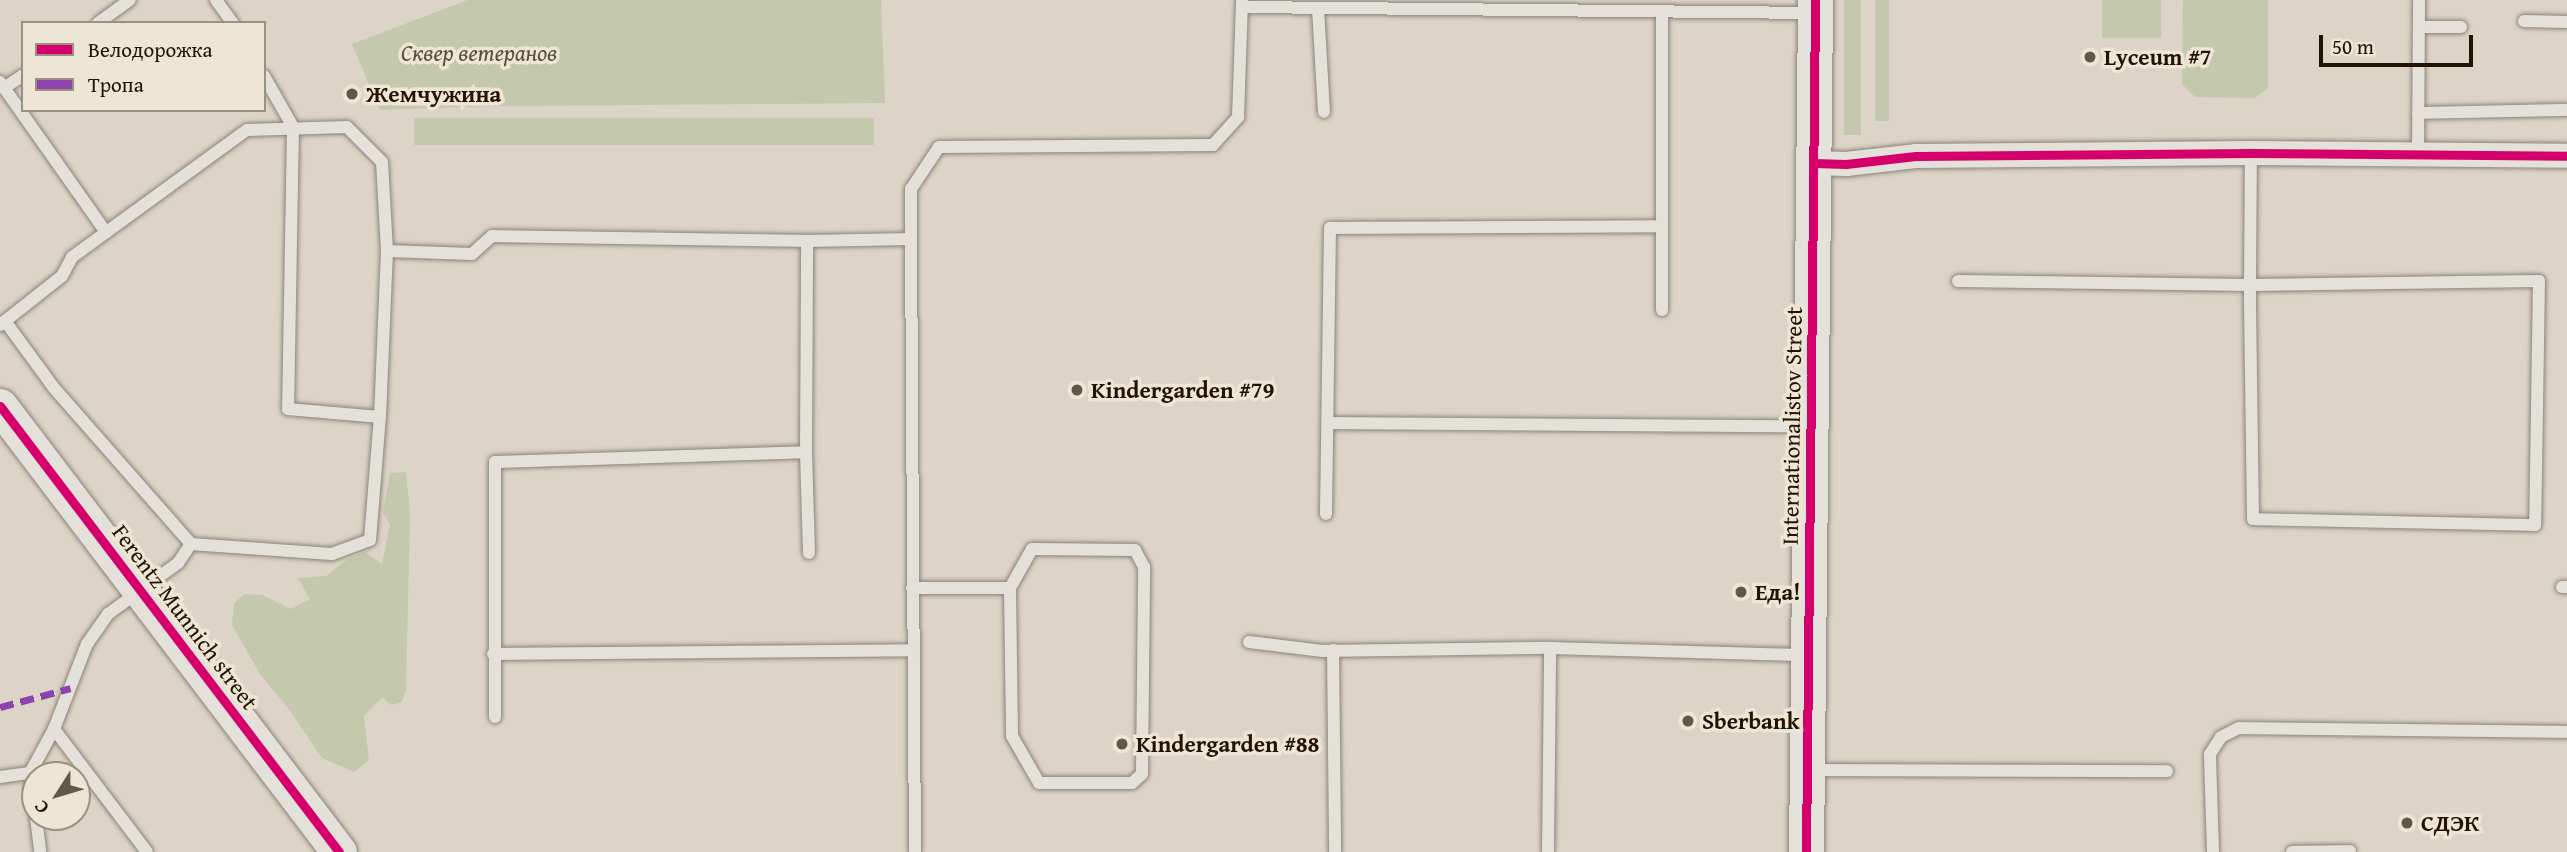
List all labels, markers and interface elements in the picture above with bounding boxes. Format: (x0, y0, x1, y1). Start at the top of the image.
legend (21, 21, 266, 112)
scale bar (2322, 21, 2476, 65)
text: 50 m (2332, 31, 2374, 62)
text: Велодорожка (88, 34, 213, 65)
park label: Сквер ветеранов (401, 39, 557, 67)
place label: Lyceum #7 (2104, 43, 2211, 71)
marker: Lyceum #7 (2082, 49, 2098, 65)
text: Тропа (88, 69, 144, 100)
place label: Жемчужина (366, 80, 501, 108)
marker: Жемчужина (344, 86, 360, 102)
street label: Internationalistov Street (1776, 307, 1808, 545)
place label: Kindergarden #79 (1091, 376, 1274, 404)
marker: Kindergarden #79 (1069, 382, 1085, 398)
street label: Ferentz Munnich street (106, 519, 264, 715)
place label: Еда! (1755, 578, 1801, 606)
marker: Еда! (1733, 584, 1749, 600)
place label: Sberbank (1702, 707, 1800, 735)
marker: Sberbank (1680, 713, 1696, 729)
place label: Kindergarden #88 (1136, 730, 1319, 758)
marker: Kindergarden #88 (1114, 736, 1130, 752)
north arrow (21, 761, 91, 831)
text: С (26, 795, 55, 820)
place label: СДЭК (2421, 809, 2479, 837)
marker: СДЭК (2399, 815, 2415, 831)

